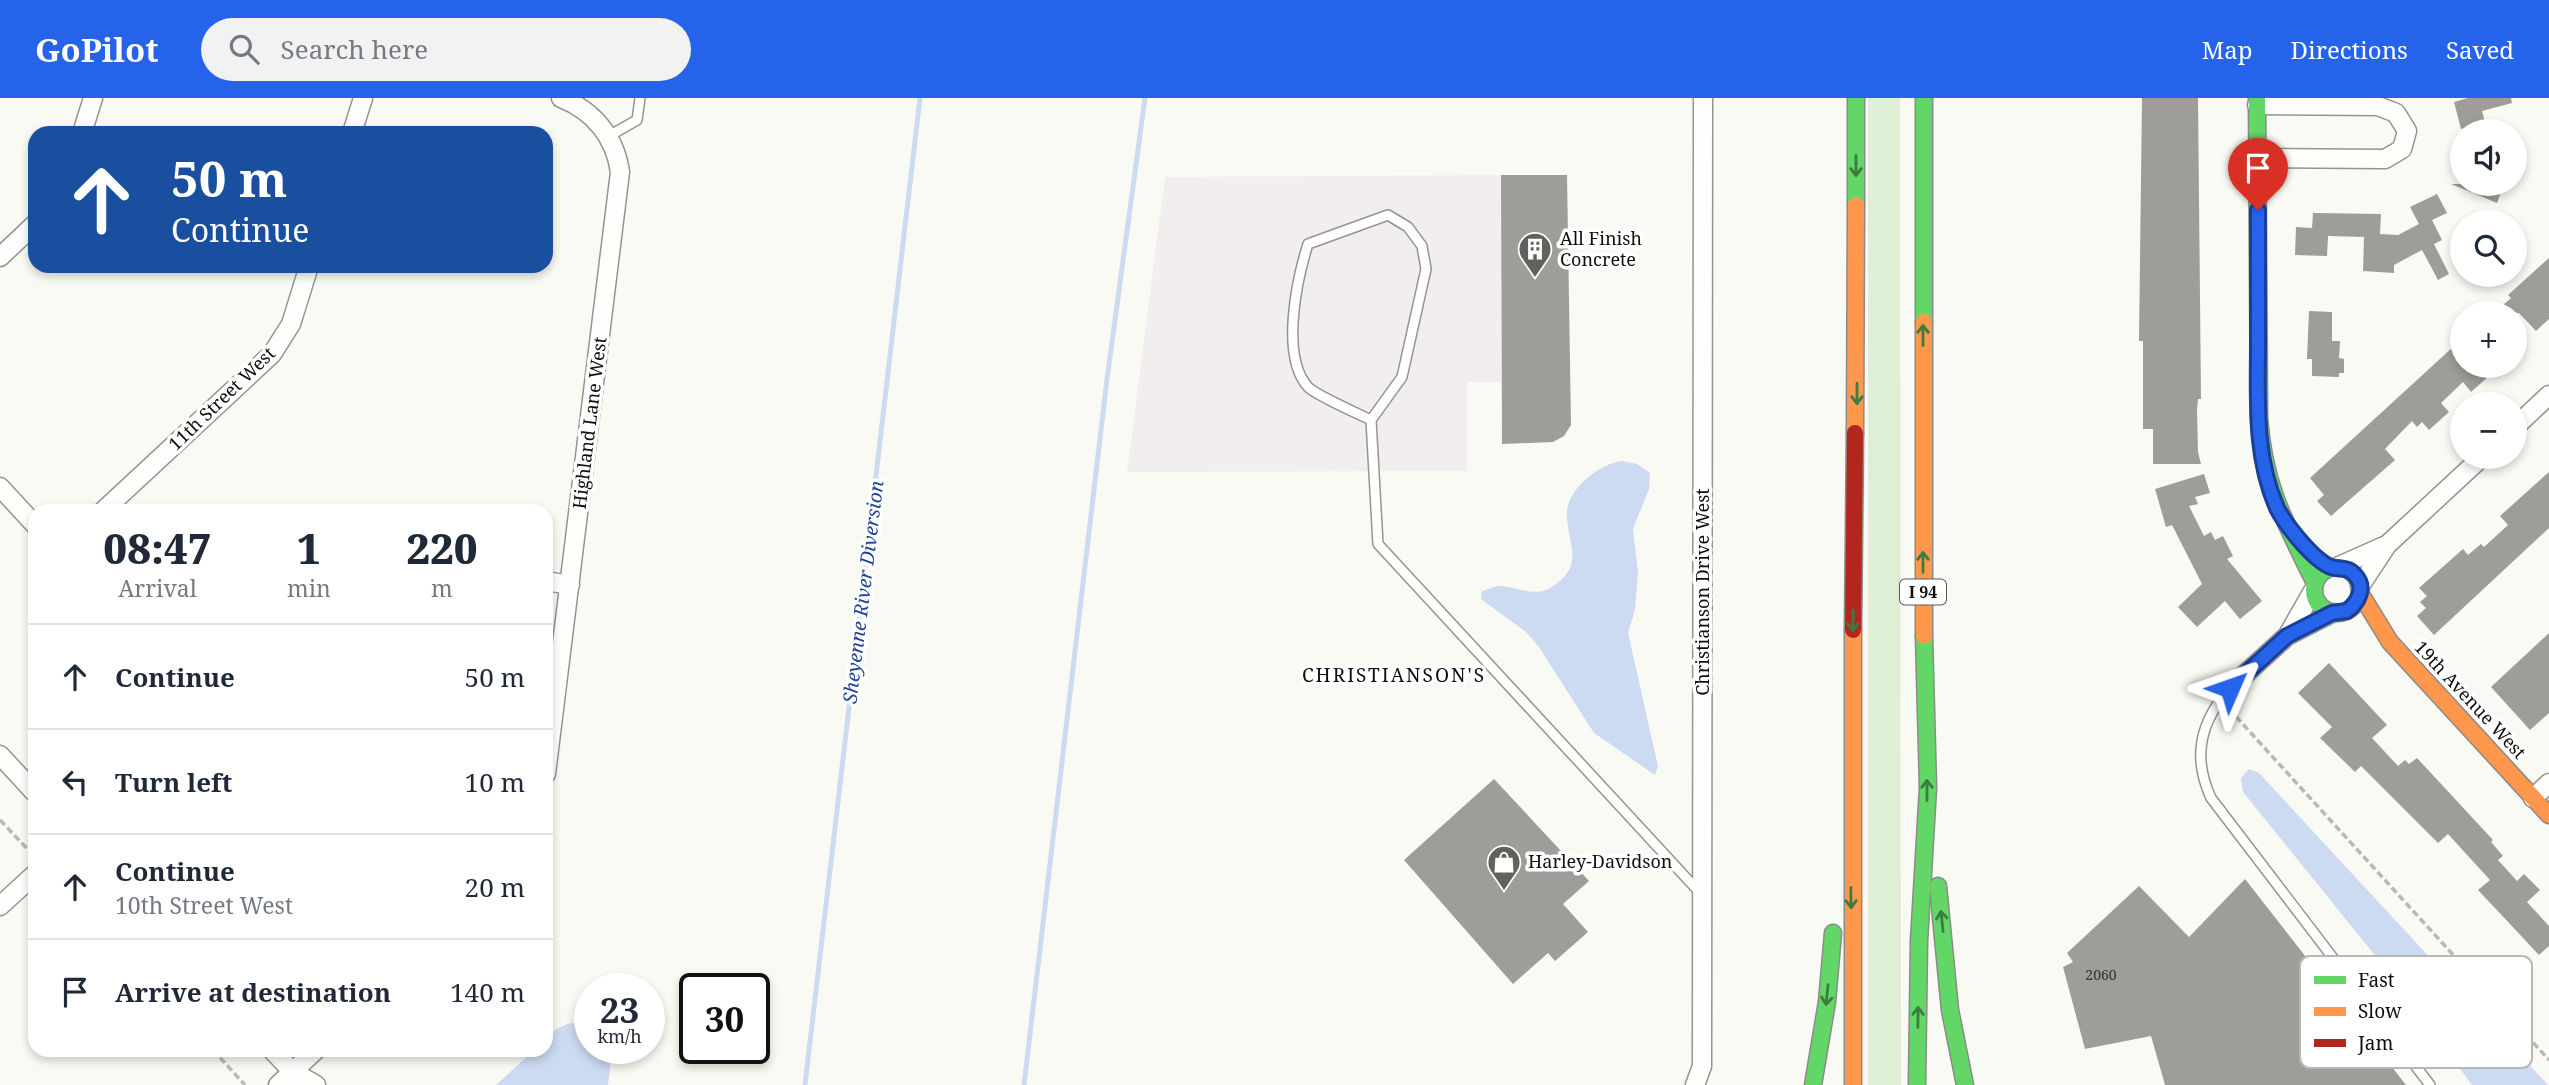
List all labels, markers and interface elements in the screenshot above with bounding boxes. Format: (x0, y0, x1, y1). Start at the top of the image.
search box (201, 18, 691, 81)
text: GoPilot (35, 27, 159, 72)
icon: search (225, 30, 263, 68)
text: Search here (281, 31, 428, 67)
text: Map (2202, 33, 2253, 66)
text: Directions (2291, 33, 2408, 66)
text: Saved (2446, 33, 2514, 66)
map controls (2450, 119, 2527, 469)
button: sound (2450, 119, 2527, 196)
pin (2228, 138, 2288, 210)
text: 50 m (171, 145, 287, 211)
icon: arrive (2239, 149, 2277, 187)
icon: ahead (56, 154, 147, 245)
one-way arrow (1849, 154, 1863, 177)
text: Continue (171, 208, 309, 251)
button: search (2450, 210, 2527, 287)
place label: All Finish Concrete (1560, 226, 1642, 271)
building icon: All Finish Concrete (1516, 230, 1554, 279)
button: + (2450, 301, 2527, 378)
one-way arrow (1916, 323, 1930, 346)
street label: Highland Lane West (567, 335, 611, 510)
street label: 11th Street West (163, 341, 280, 455)
one-way arrow (1850, 382, 1864, 405)
button: − (2450, 392, 2527, 469)
water label: Sheyenne River Diversion (836, 479, 890, 705)
street label: Christianson Drive West (1690, 488, 1714, 696)
text: 08:47 (103, 519, 212, 576)
text: 1 (297, 519, 321, 576)
text: 220 (406, 519, 478, 576)
one-way arrow (1916, 551, 1930, 574)
text: Arrival (118, 572, 197, 604)
text: min (287, 572, 331, 604)
text: m (431, 572, 453, 604)
road number: I 94 (1900, 579, 1946, 604)
one-way arrow (1847, 609, 1860, 632)
street label: 19th Avenue West (2410, 635, 2532, 764)
position arrow (2193, 651, 2267, 725)
icon: ahead (56, 658, 94, 696)
text: Continue (115, 659, 235, 695)
text: 50 m (465, 659, 525, 695)
district label: CHRISTIANSON'S (1302, 662, 1486, 688)
icon: left (56, 763, 94, 801)
text: Turn left (115, 764, 232, 800)
text: 10 m (465, 764, 525, 800)
one-way arrow (1921, 778, 1934, 801)
shop icon: Harley-Davidson (1485, 843, 1523, 892)
place label: Harley-Davidson (1528, 849, 1673, 873)
text: Continue (115, 853, 235, 889)
icon: ahead (56, 868, 94, 906)
text: 20 m (465, 869, 525, 905)
one-way arrow (1845, 886, 1858, 909)
text: 10th Street West (115, 889, 293, 921)
one-way arrow (1935, 910, 1948, 932)
legend (2300, 956, 2532, 1068)
house number: 2060 (2085, 965, 2117, 984)
text: Fast (2358, 967, 2395, 993)
icon: arrive (56, 973, 94, 1011)
speed limit sign: 30 (679, 973, 770, 1064)
text: Arrive at destination (115, 974, 391, 1010)
text: 140 m (450, 974, 525, 1010)
one-way arrow (1821, 983, 1834, 1006)
text: 23 (600, 986, 639, 1033)
text: Slow (2358, 998, 2402, 1024)
one-way arrow (1911, 1006, 1925, 1029)
text: km/h (597, 1024, 642, 1048)
text: Jam (2357, 1030, 2393, 1056)

